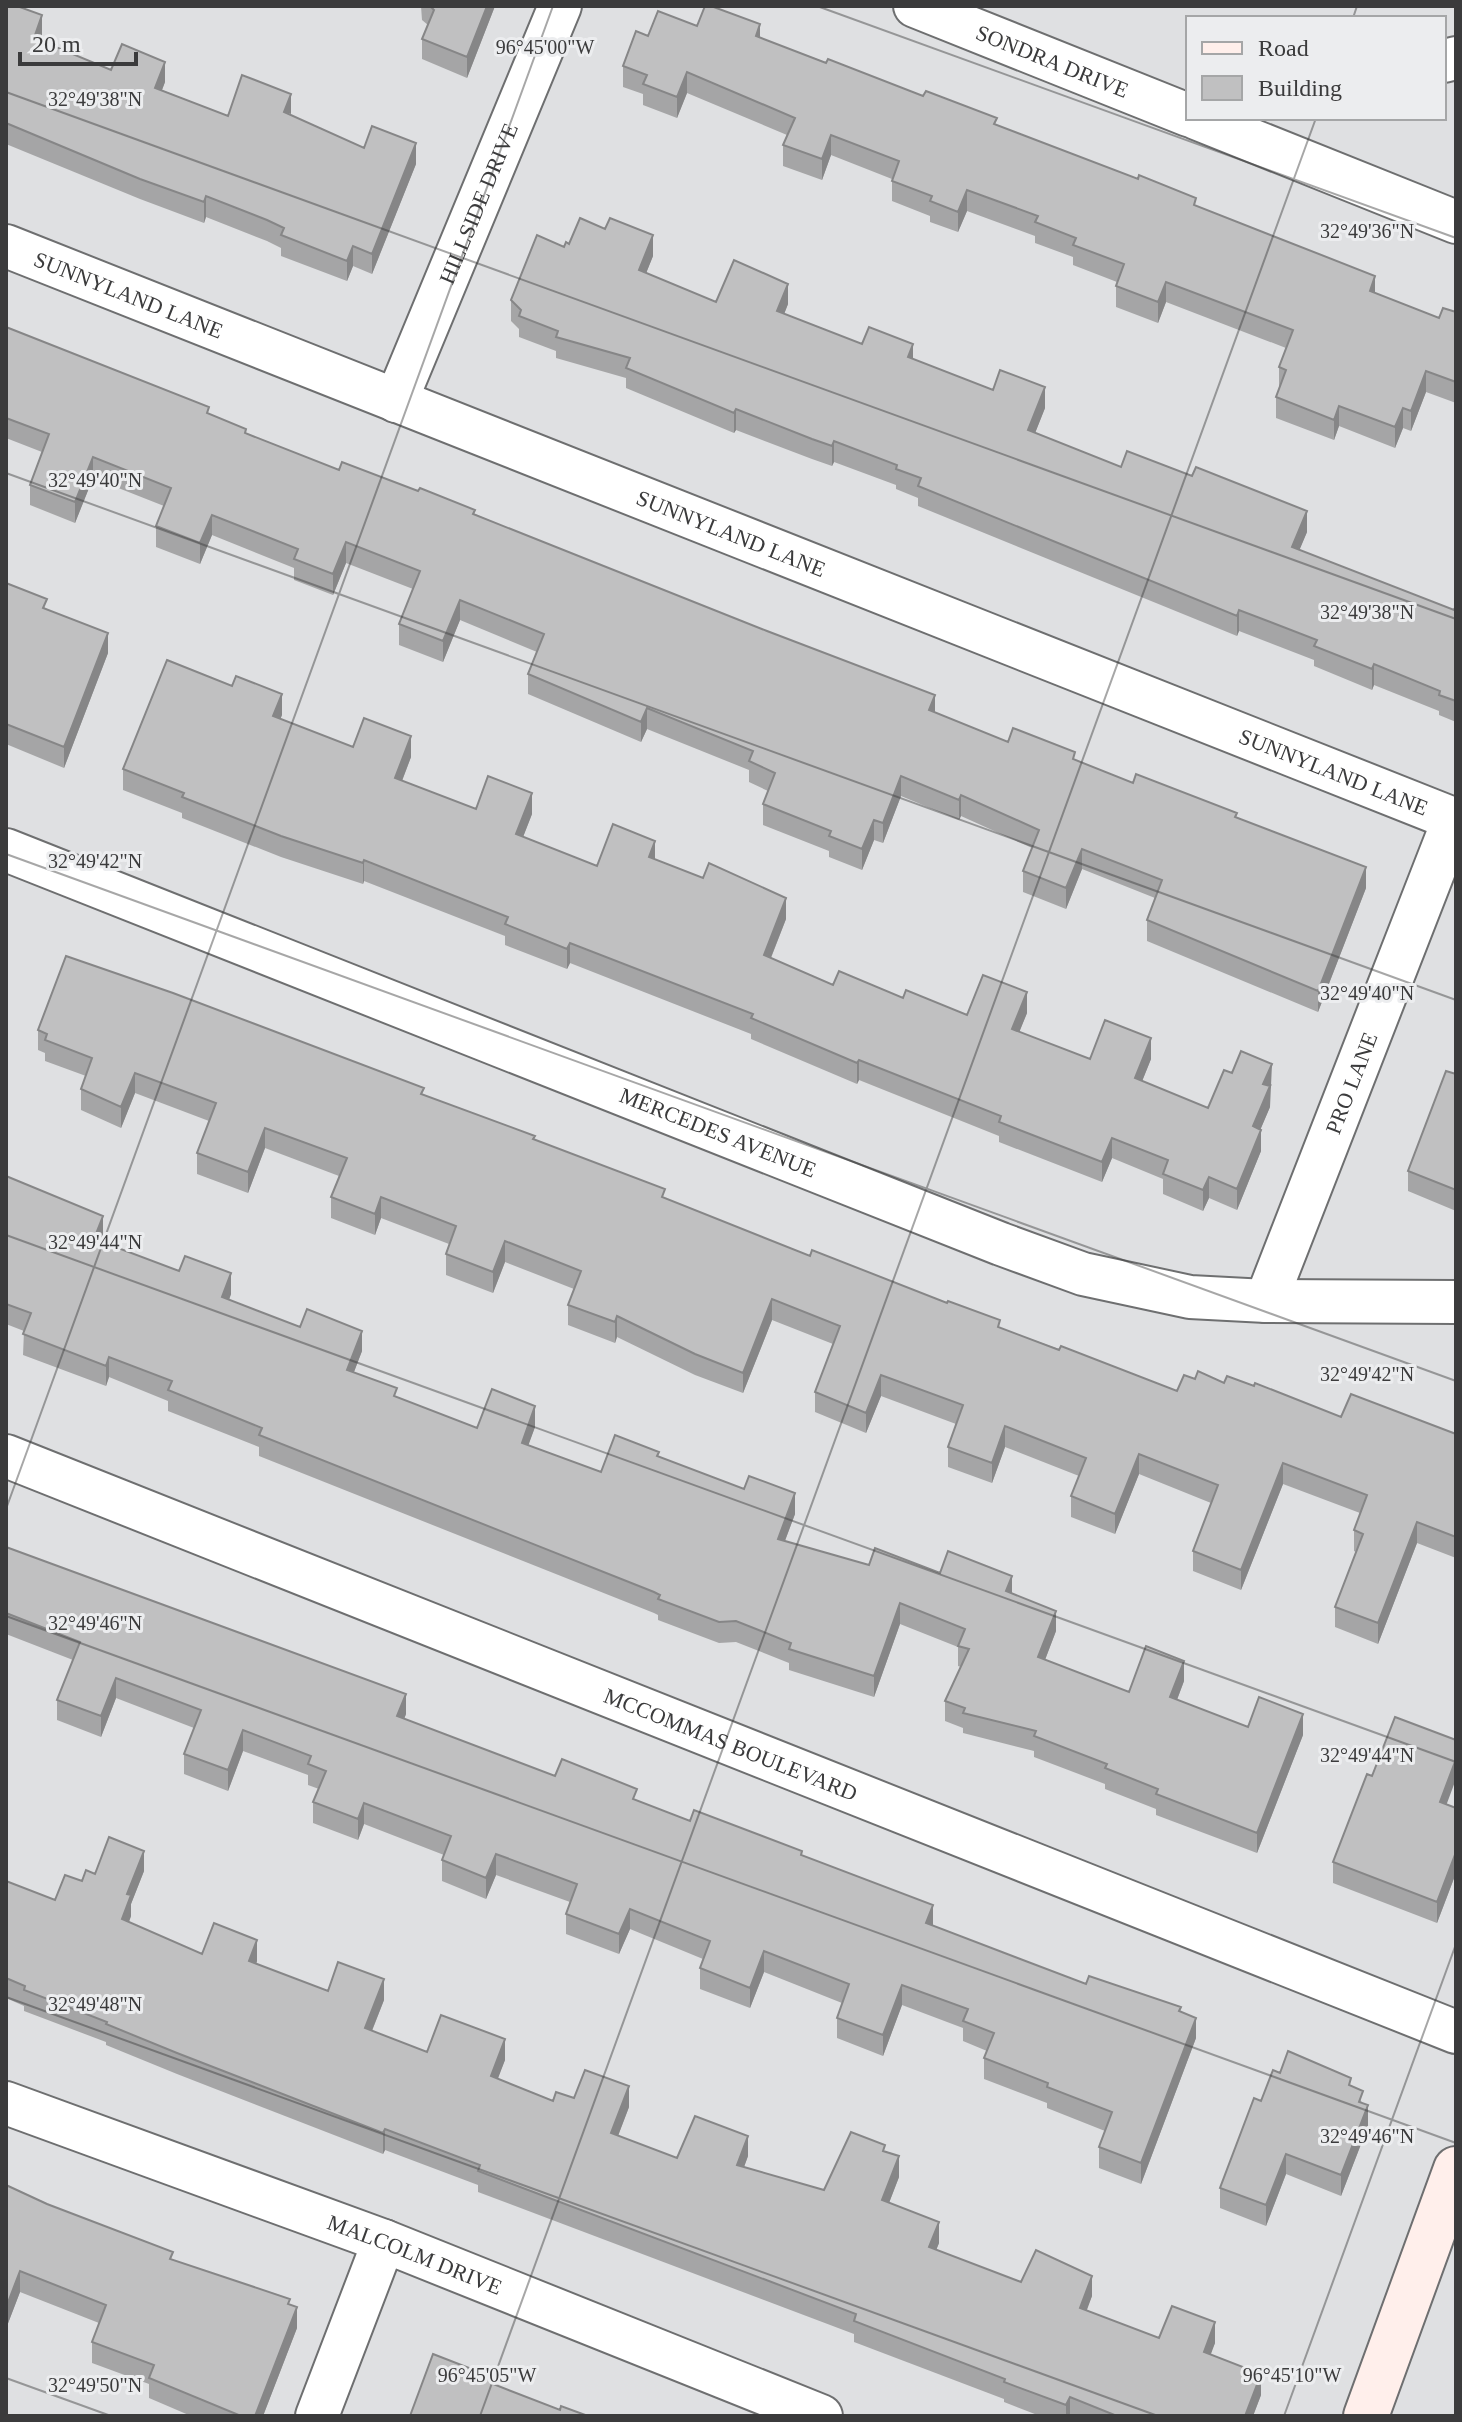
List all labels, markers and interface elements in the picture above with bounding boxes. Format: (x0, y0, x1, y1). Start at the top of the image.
scale bar (20, 16, 136, 66)
legend (1186, 16, 1446, 120)
street label: SONDRA DRIVE (972, 20, 1132, 103)
text: 20 m (32, 31, 81, 57)
text: Road (1258, 35, 1309, 61)
text: 96°45'00"W (496, 36, 594, 58)
text: Building (1258, 75, 1342, 101)
text: 32°49'38"N (48, 88, 142, 110)
street label: HILLSIDE DRIVE (434, 119, 523, 288)
text: 32°49'36"N (1320, 220, 1414, 242)
street label: SUNNYLAND LANE (30, 246, 227, 344)
text: 32°49'40"N (48, 469, 142, 491)
street label: SUNNYLAND LANE (633, 485, 829, 582)
text: 32°49'38"N (1320, 601, 1414, 623)
street label: SUNNYLAND LANE (1235, 723, 1432, 821)
text: 32°49'42"N (48, 850, 142, 872)
text: 32°49'40"N (1320, 982, 1414, 1004)
street label: PRO LANE (1320, 1029, 1383, 1138)
street label: MERCEDES AVENUE (616, 1082, 820, 1183)
text: 32°49'44"N (48, 1231, 142, 1253)
text: 32°49'42"N (1320, 1363, 1414, 1385)
text: 32°49'46"N (48, 1612, 142, 1634)
street label: MCCOMMAS BOULEVARD (600, 1683, 861, 1806)
text: 32°49'44"N (1320, 1744, 1414, 1766)
text: 32°49'48"N (48, 1993, 142, 2015)
text: 32°49'46"N (1320, 2125, 1414, 2147)
street label: MALCOLM DRIVE (324, 2209, 506, 2300)
text: 96°45'05"W (438, 2364, 536, 2386)
text: 96°45'10"W (1243, 2364, 1341, 2386)
text: 32°49'50"N (48, 2374, 142, 2396)

